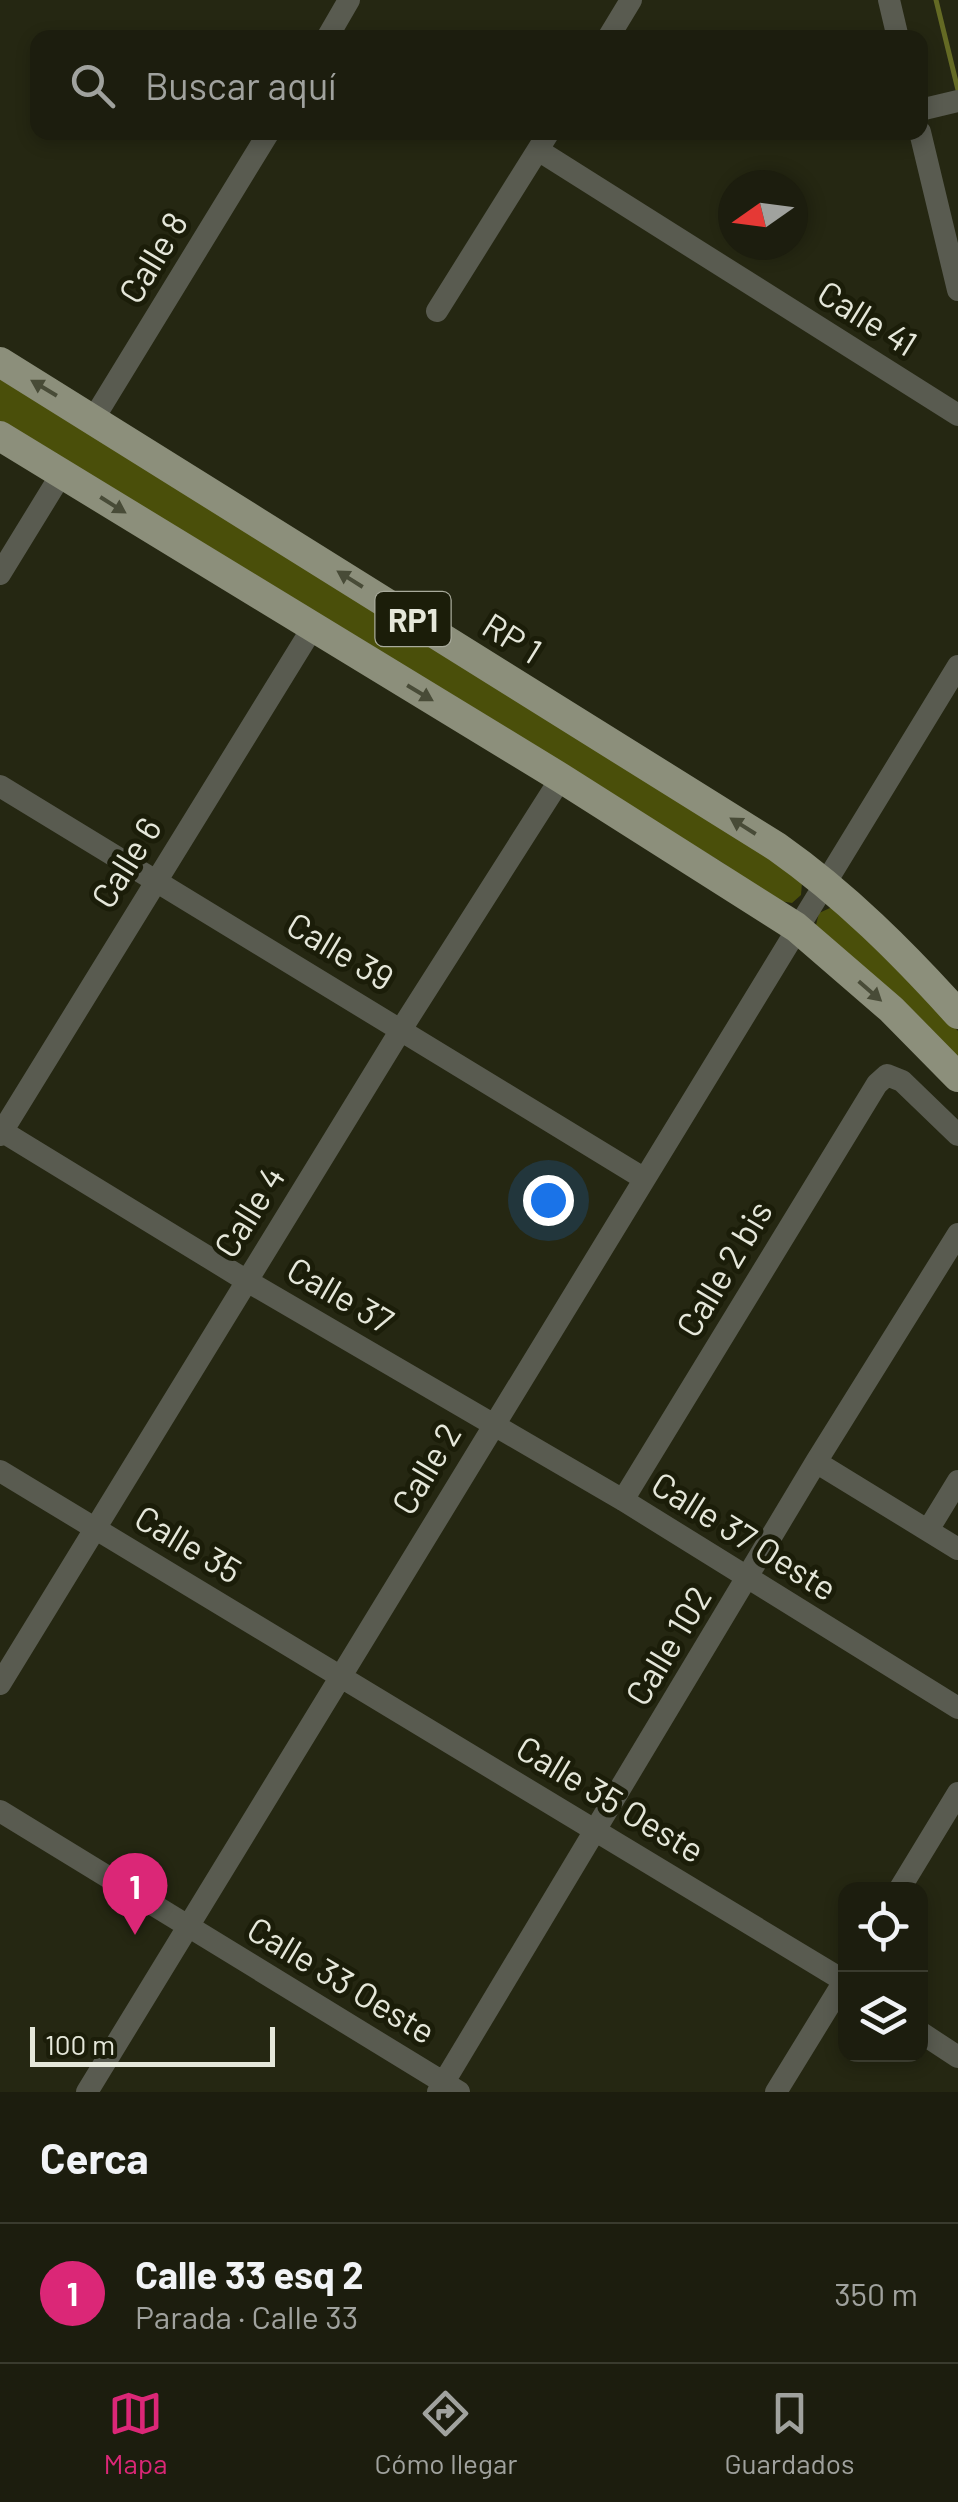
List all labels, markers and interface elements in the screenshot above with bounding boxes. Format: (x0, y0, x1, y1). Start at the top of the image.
search box (30, 30, 928, 140)
icon: search (65, 58, 120, 113)
text: Buscar aquí (145, 62, 336, 108)
north arrow (718, 170, 808, 260)
street label: Calle 8 (109, 204, 195, 310)
street label: Calle 41 (811, 270, 925, 364)
one-way arrow (30, 380, 58, 397)
one-way arrow (99, 495, 127, 513)
one-way arrow (336, 570, 363, 588)
road number: RP1 (376, 592, 450, 646)
street label: RP 1 (476, 603, 550, 671)
one-way arrow (406, 683, 434, 701)
street label: Calle 6 (81, 809, 169, 915)
one-way arrow (729, 818, 757, 836)
street label: Calle 39 (280, 902, 402, 998)
one-way arrow (857, 980, 882, 1001)
street label: Calle 4 (204, 1157, 292, 1265)
your location (523, 1175, 574, 1226)
street label: Calle 2 bis (666, 1192, 780, 1344)
street label: Calle 37 (281, 1247, 401, 1341)
street label: Calle 2 (381, 1415, 469, 1521)
street label: Calle 37 Oeste (645, 1462, 845, 1608)
street label: Calle 35 (128, 1495, 250, 1591)
street label: Calle 102 (615, 1578, 719, 1712)
street label: Calle 35 Oeste (510, 1726, 712, 1870)
pin: 1 (102, 1852, 168, 1935)
map controls (838, 1882, 928, 2062)
button: locate (838, 1882, 928, 1972)
street label: Calle 33 Oeste (241, 1907, 443, 2051)
button: layers (838, 1972, 928, 2062)
scale bar (30, 2022, 275, 2066)
text: 100 m (45, 2027, 115, 2061)
text: Cerca (40, 2132, 149, 2182)
text: Calle 33 esq 2 (135, 2251, 364, 2297)
text: 1 (67, 2274, 78, 2312)
text: 350 m (834, 2274, 918, 2312)
text: Parada · Calle 33 (135, 2297, 358, 2335)
tab: Mapa (103, 2386, 168, 2480)
tab: Cómo llegar (374, 2386, 518, 2480)
tab: Guardados (724, 2386, 855, 2480)

